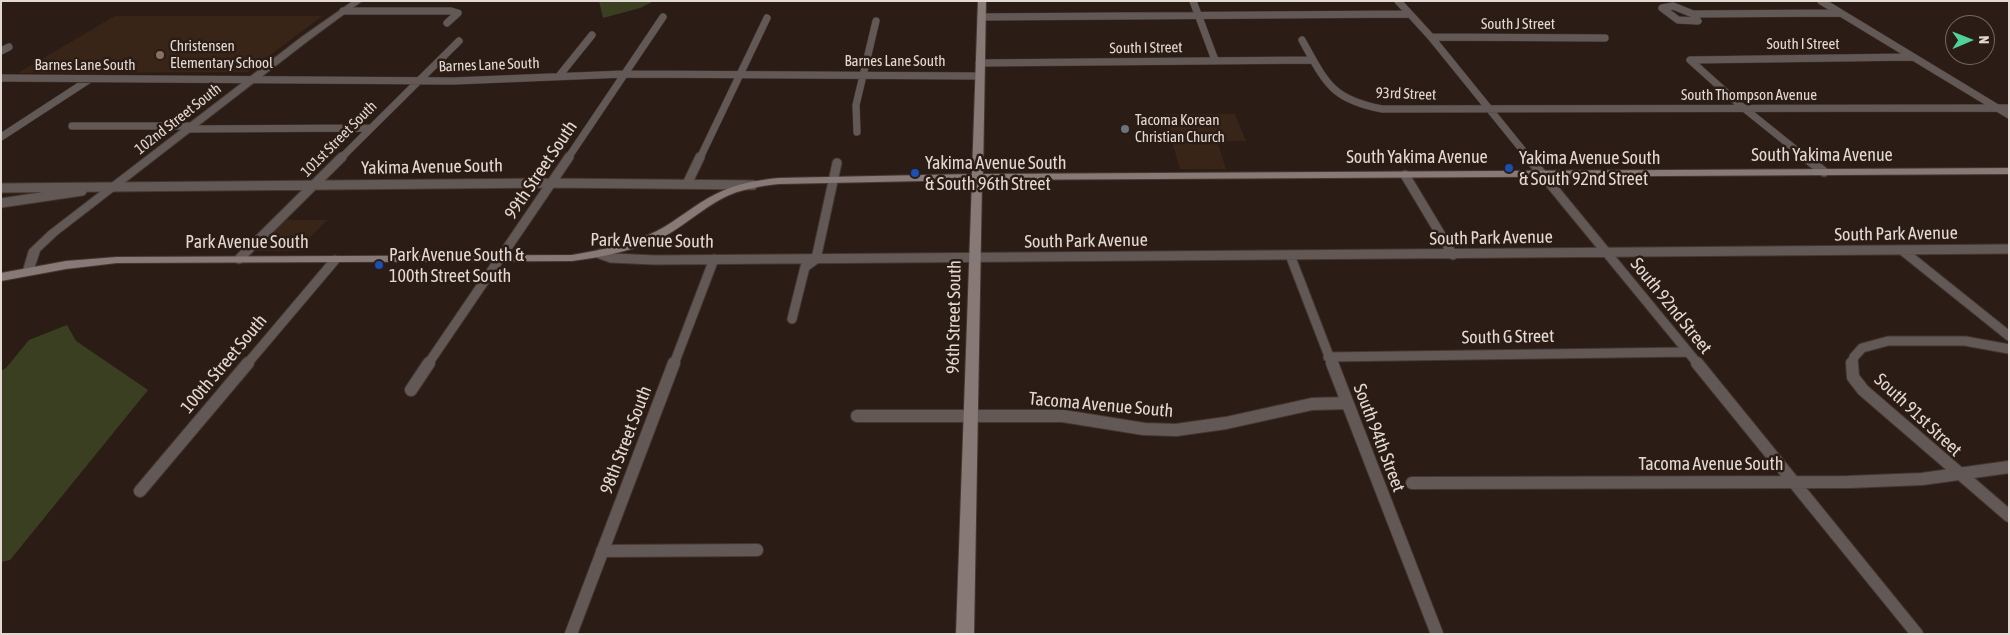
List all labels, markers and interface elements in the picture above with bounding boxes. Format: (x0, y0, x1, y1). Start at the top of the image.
street label: South J Street (1481, 15, 1555, 33)
north arrow (1945, 15, 1995, 65)
street label: South I Street (1766, 35, 1840, 53)
text: N (1976, 35, 1992, 44)
place label: Christensen Elementary School (170, 37, 273, 72)
street label: South I Street (1109, 38, 1183, 58)
marker: Christensen Elementary School (154, 49, 166, 61)
street label: Barnes Lane South (844, 52, 946, 70)
street label: Barnes Lane South (438, 54, 540, 76)
street label: Barnes Lane South (34, 56, 136, 74)
street label: 102nd Street South (131, 80, 225, 158)
street label: 93rd Street (1375, 84, 1437, 104)
street label: South Thompson Avenue (1681, 86, 1817, 104)
street label: 101st Street South (297, 97, 381, 181)
place label: Tacoma Korean Christian Church (1135, 111, 1225, 146)
street label: 99th Street South (500, 117, 582, 223)
marker: Tacoma Korean Christian Church (1119, 123, 1131, 135)
street label: South Yakima Avenue (1751, 144, 1893, 166)
street label: South Yakima Avenue (1346, 146, 1488, 168)
place label: Yakima Avenue South & South 92nd Street (1519, 147, 1661, 190)
place label: Yakima Avenue South & South 96th Street (925, 152, 1067, 194)
street label: Yakima Avenue South (361, 155, 503, 179)
marker: Yakima Avenue South & South 92nd Street (1503, 162, 1515, 174)
marker: Yakima Avenue South & South 96th Street (909, 167, 921, 179)
street label: South Park Avenue (1834, 222, 1958, 246)
street label: South Park Avenue (1429, 226, 1553, 250)
street label: Park Avenue South (590, 229, 714, 253)
street label: South Park Avenue (1024, 229, 1148, 253)
street label: Park Avenue South (185, 231, 309, 253)
place label: Park Avenue South & 100th Street South (389, 244, 524, 286)
street label: South 92nd Street (1626, 254, 1716, 358)
marker: Park Avenue South & 100th Street South (373, 259, 385, 271)
street label: 96th Street South (942, 260, 966, 374)
street label: 100th Street South (176, 310, 272, 418)
street label: South G Street (1462, 325, 1554, 349)
street label: South 91st Street (1870, 369, 1966, 461)
street label: South 94th Street (1349, 381, 1409, 495)
street label: 98th Street South (596, 383, 656, 497)
street label: Tacoma Avenue South (1028, 388, 1174, 422)
street label: Tacoma Avenue South (1639, 453, 1783, 475)

